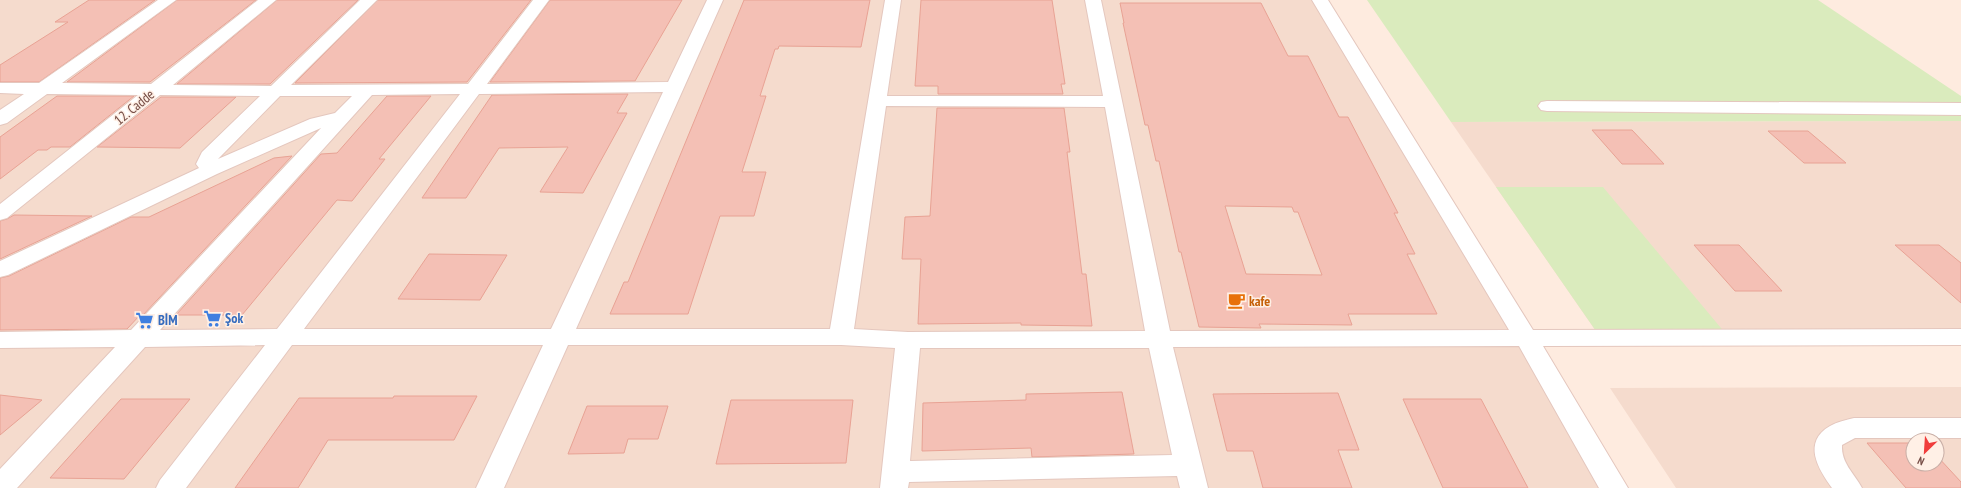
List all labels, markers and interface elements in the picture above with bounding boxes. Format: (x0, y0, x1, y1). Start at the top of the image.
street label: 12. Cadde (110, 85, 158, 129)
cafe icon: kafe (1226, 291, 1246, 311)
place label: kafe (1249, 292, 1270, 310)
supermarket icon: Şok (202, 308, 222, 328)
place label: Şok (225, 309, 243, 327)
supermarket icon: BİM (135, 310, 155, 330)
place label: BİM (158, 311, 178, 329)
north arrow (1905, 432, 1945, 472)
text: N (1915, 453, 1926, 469)

